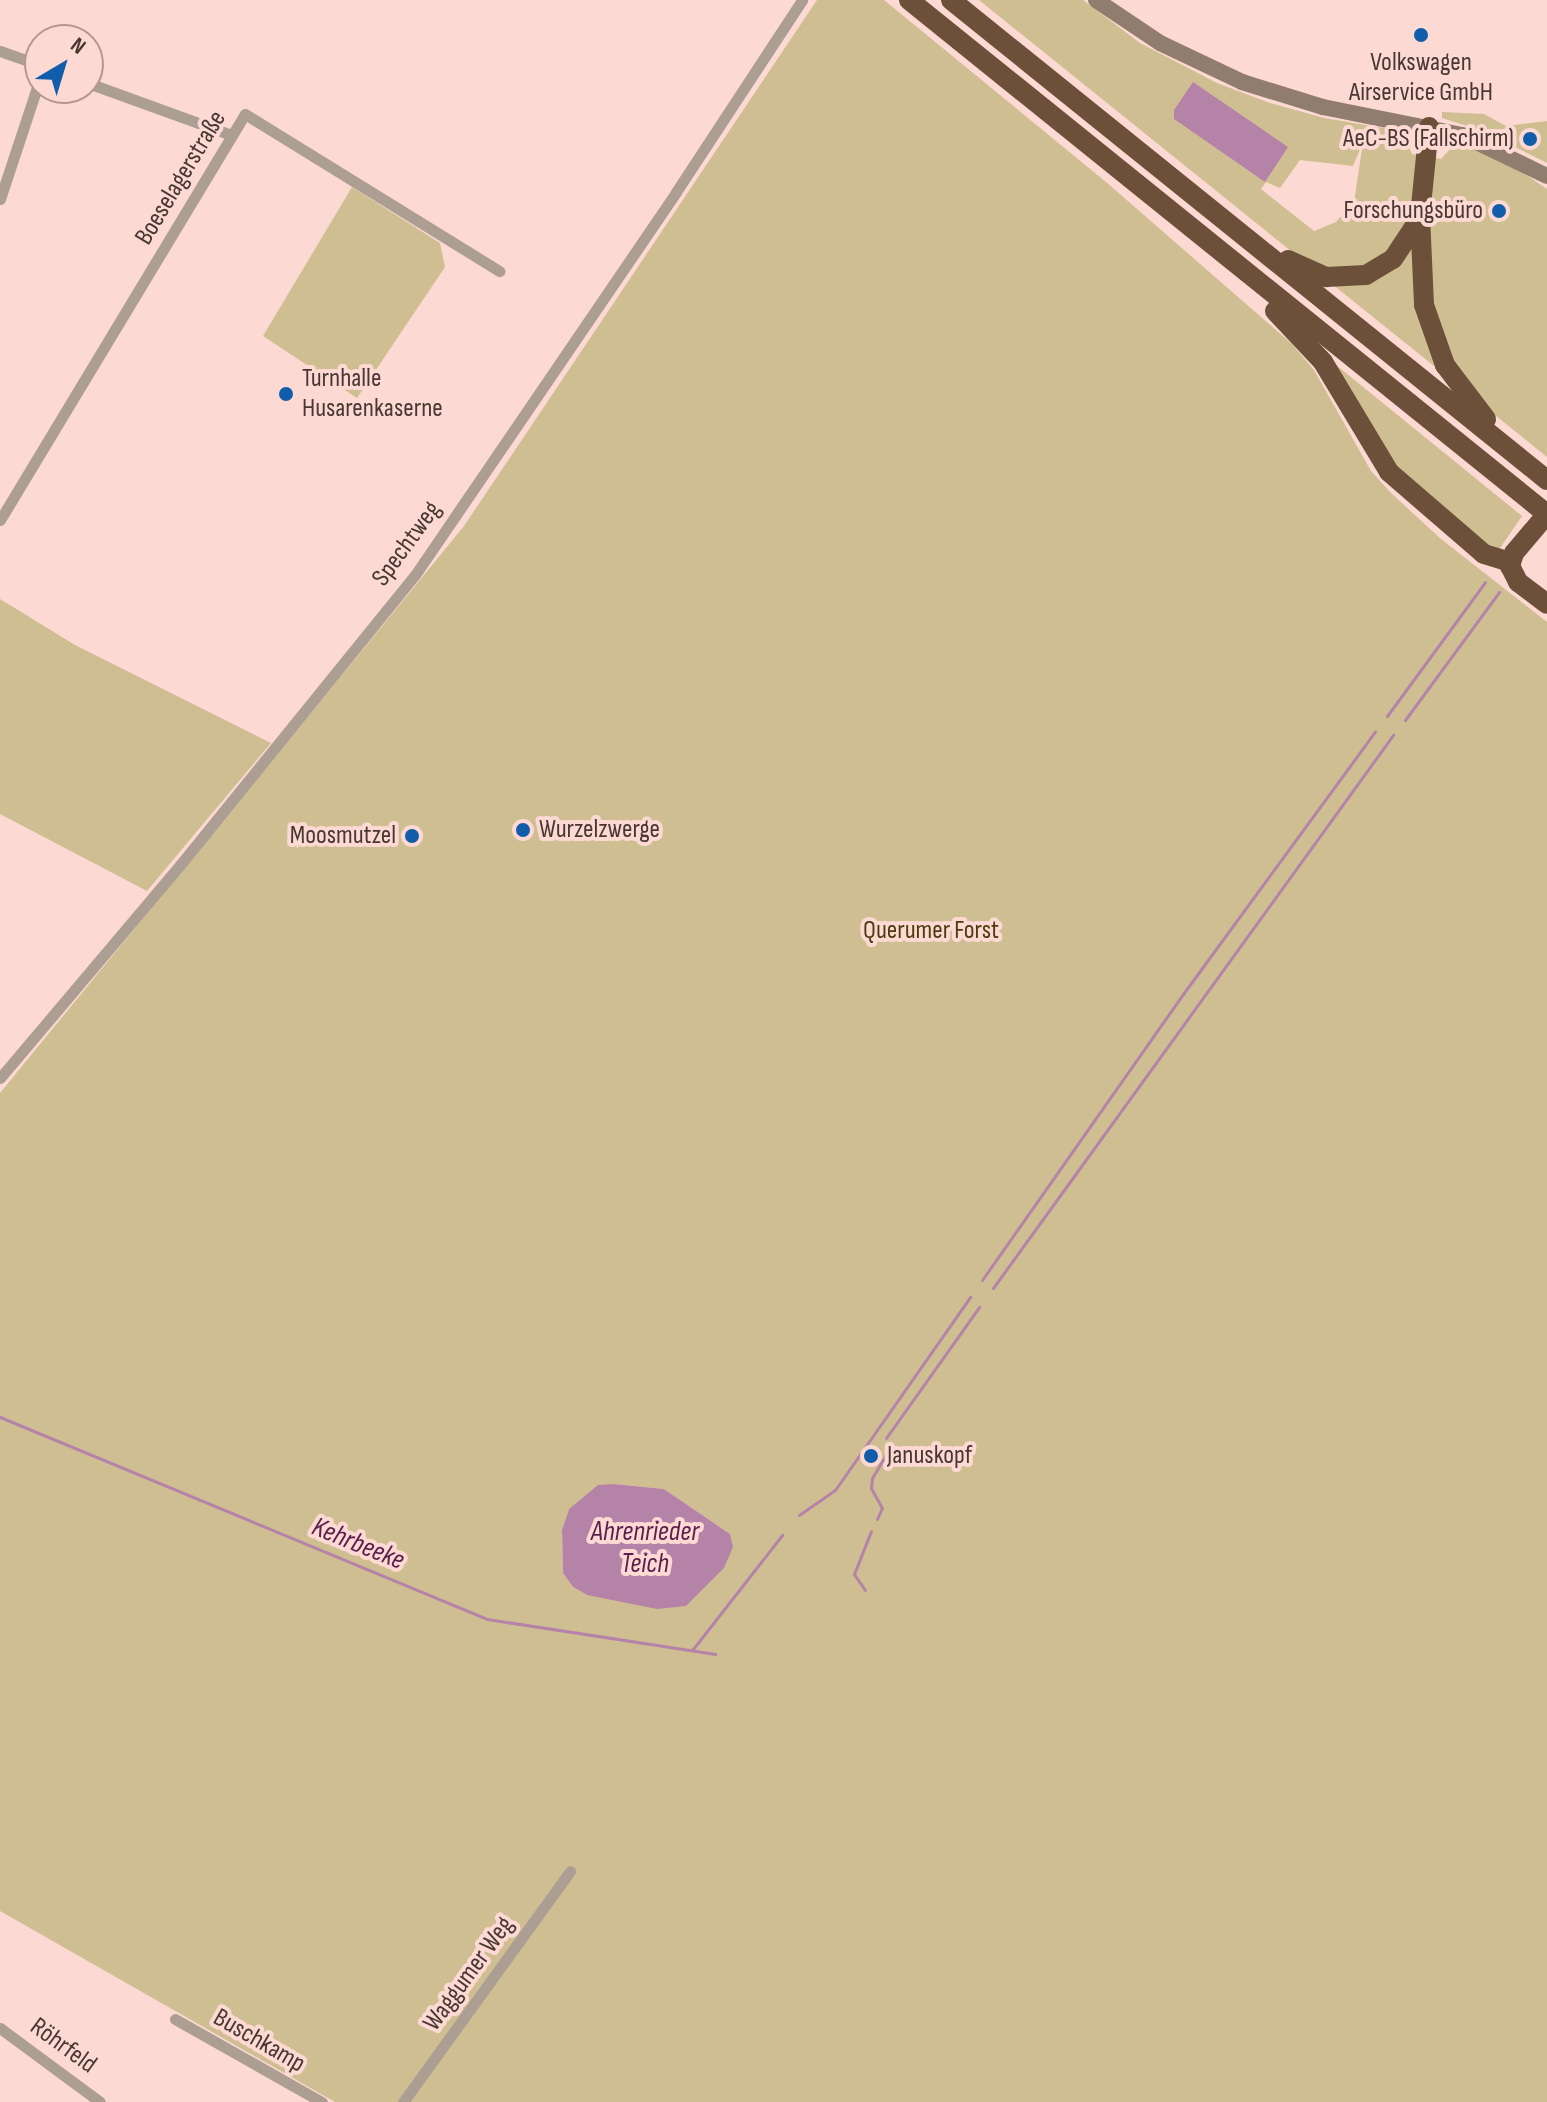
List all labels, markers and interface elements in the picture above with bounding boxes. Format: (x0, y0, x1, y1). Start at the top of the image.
north arrow (24, 24, 104, 104)
marker: Volkswagen Airservice GmbH (1412, 26, 1430, 44)
text: N (65, 32, 91, 61)
place label: Volkswagen Airservice GmbH (1349, 47, 1493, 108)
street label: Boeselagerstraße (129, 105, 233, 251)
place label: AeC-BS (Fallschirm) (1343, 123, 1514, 155)
marker: AeC-BS (Fallschirm) (1521, 130, 1539, 148)
place label: Forschungsbüro (1344, 195, 1483, 227)
marker: Forschungsbüro (1490, 202, 1508, 220)
place label: Turnhalle Husarenkaserne (302, 363, 443, 424)
marker: Turnhalle Husarenkaserne (277, 385, 295, 403)
street label: Spechtweg (366, 495, 448, 593)
place label: Wurzelzwerge (539, 814, 660, 846)
place label: Moosmutzel (290, 820, 396, 852)
marker: Wurzelzwerge (514, 821, 532, 839)
marker: Moosmutzel (403, 827, 421, 845)
park label: Querumer Forst (863, 915, 999, 947)
place label: Januskopf (887, 1440, 972, 1472)
marker: Januskopf (862, 1447, 880, 1465)
water label: Kehrbeeke (307, 1510, 409, 1578)
water label: Ahrenrieder Teich (591, 1515, 699, 1581)
street label: Waggumer Weg (417, 1911, 521, 2037)
street label: Buschkamp (208, 2002, 310, 2080)
street label: Röhrfeld (24, 2011, 102, 2081)

